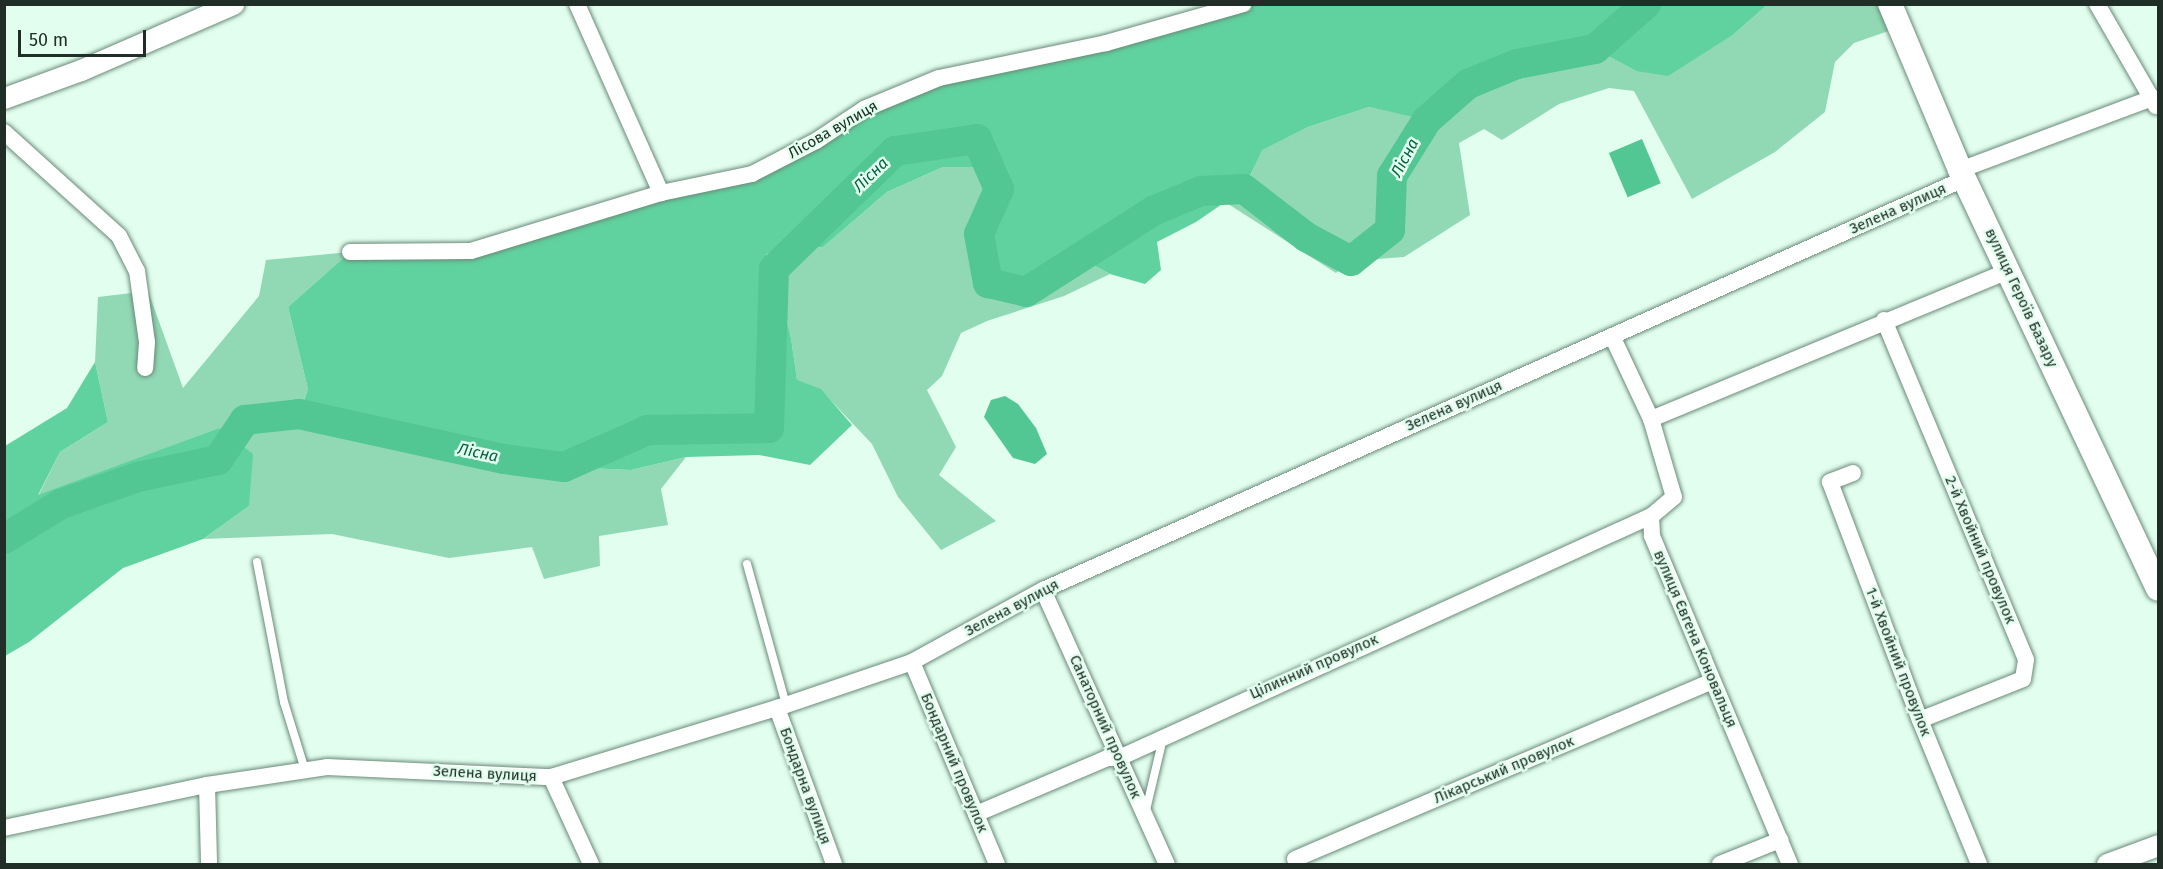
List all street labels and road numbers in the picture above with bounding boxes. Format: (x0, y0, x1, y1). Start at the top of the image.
street label: Лісова вулиця (785, 97, 881, 163)
street label: Зелена вулиця (1847, 180, 1949, 238)
street label: вулиця Героїв Базару (1981, 226, 2061, 370)
street label: Зелена вулиця (1403, 377, 1505, 435)
street label: 2-й Хвойний провулок (1941, 473, 2019, 627)
street label: вулиця Євгена Коновальця (1649, 548, 1741, 730)
street label: Зелена вулиця (962, 576, 1062, 640)
street label: 1-й Хвойний провулок (1861, 585, 1935, 739)
street label: Цілинний провулок (1247, 631, 1381, 703)
street label: Санаторний провулок (1065, 652, 1145, 802)
street label: Бондарний провулок (916, 691, 992, 835)
street label: Бондарна вулиця (776, 725, 834, 847)
street label: Лікарський провулок (1431, 732, 1577, 808)
street label: Зелена вулиця (433, 762, 537, 786)

